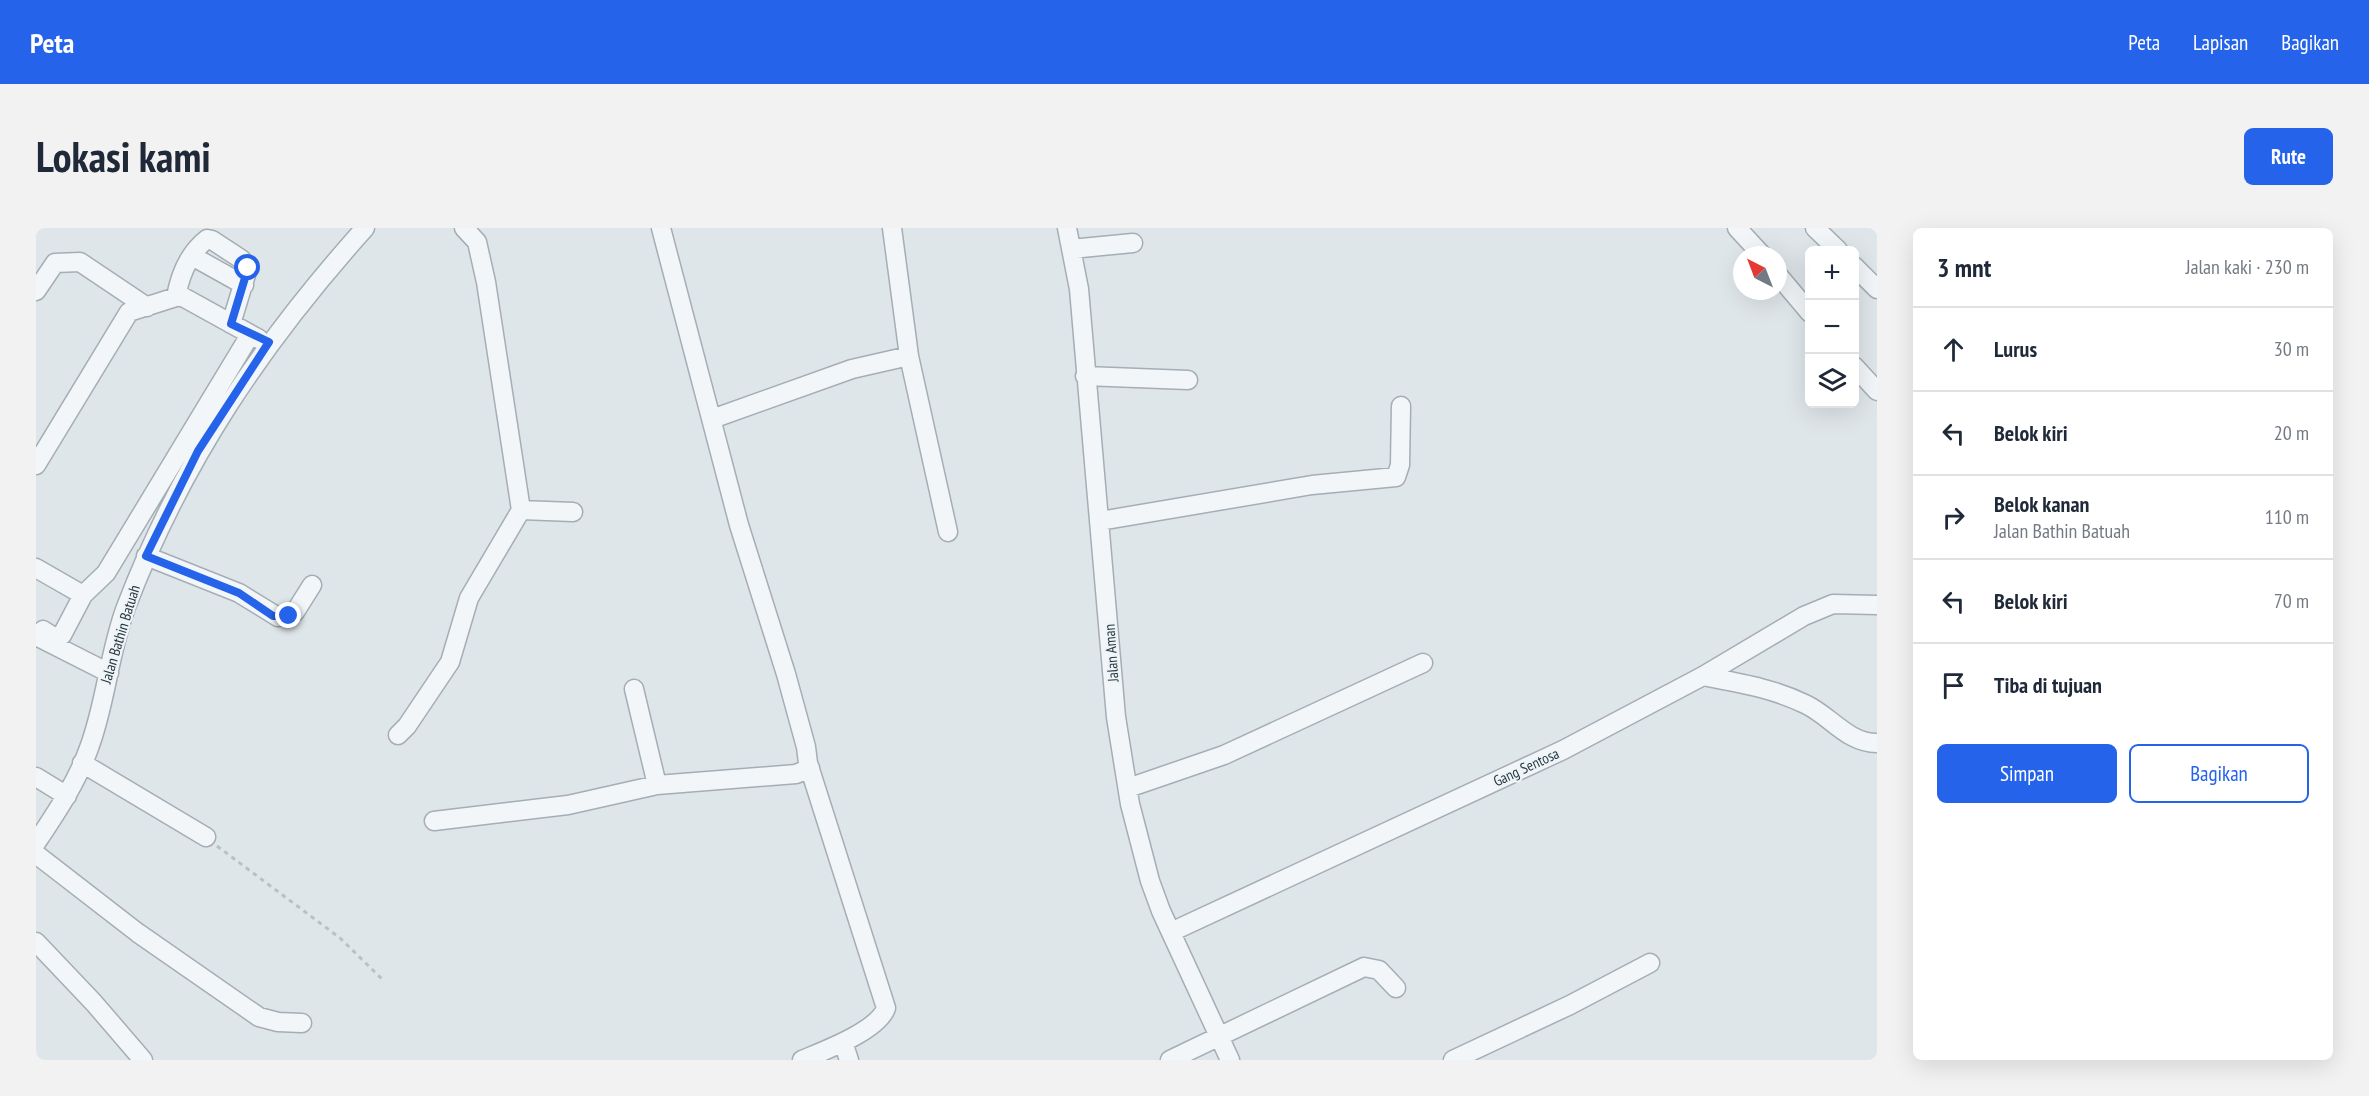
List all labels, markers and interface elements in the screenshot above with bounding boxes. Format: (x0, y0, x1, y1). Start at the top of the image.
text: Peta (30, 24, 74, 61)
text: Peta (2128, 29, 2160, 56)
text: Lapisan (2193, 29, 2248, 56)
text: Bagikan (2281, 29, 2339, 56)
button: Rute (2244, 128, 2333, 185)
text: Lokasi kami (36, 129, 211, 184)
north arrow (1733, 246, 1787, 300)
map controls (1805, 246, 1859, 408)
button: + (1805, 246, 1859, 300)
text: 3 mnt (1937, 251, 1991, 284)
route start (234, 254, 260, 280)
text: Jalan kaki · 230 m (2186, 254, 2309, 280)
button: − (1805, 300, 1859, 354)
icon: ahead (1937, 333, 1970, 366)
text: Lurus (1994, 335, 2037, 363)
text: 30 m (2274, 336, 2309, 362)
button: layers (1805, 354, 1859, 408)
icon: left (1937, 417, 1970, 450)
text: Belok kiri (1994, 419, 2068, 447)
text: 20 m (2274, 420, 2309, 446)
text: Belok kanan (1994, 490, 2089, 518)
icon: right (1937, 501, 1970, 534)
text: 110 m (2265, 504, 2309, 530)
text: Jalan Bathin Batuah (1994, 518, 2130, 544)
street label: Jalan Bathin Batuah (96, 582, 144, 687)
icon: left (1937, 585, 1970, 618)
text: Belok kiri (1994, 587, 2068, 615)
text: 70 m (2274, 588, 2309, 614)
route end (275, 602, 301, 628)
street label: Jalan Aman (1100, 623, 1123, 684)
icon: arrive (1937, 669, 1970, 702)
text: Tiba di tujuan (1994, 671, 2102, 699)
street label: Gang Sentosa (1490, 744, 1562, 790)
button: Simpan (1937, 744, 2117, 803)
button: Bagikan (2129, 744, 2309, 803)

